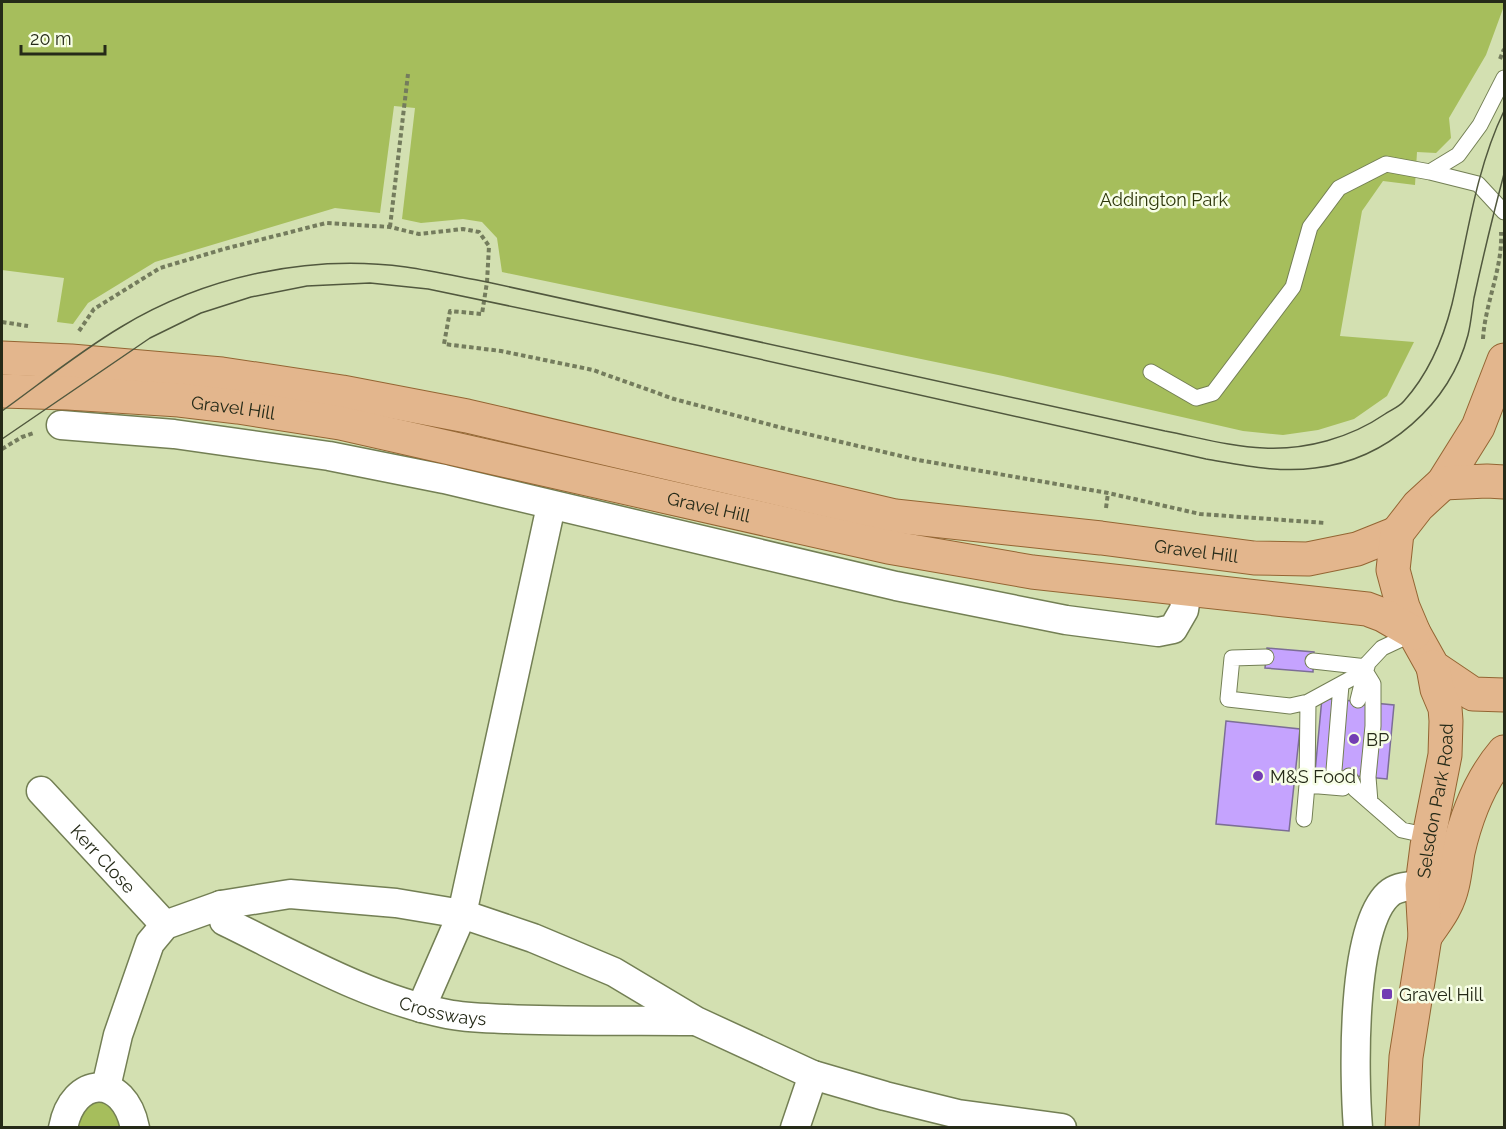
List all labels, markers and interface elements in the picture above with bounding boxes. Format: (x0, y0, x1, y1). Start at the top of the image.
scale bar (21, 18, 105, 56)
text: 20 m (30, 28, 72, 49)
park label: Addington Park (1100, 189, 1229, 210)
street label: Gravel Hill (190, 391, 277, 423)
street label: Gravel Hill (665, 487, 752, 526)
street label: Gravel Hill (1153, 535, 1240, 566)
street label: Selsdon Park Road (1412, 723, 1456, 879)
place label: BP (1366, 729, 1389, 750)
marker: BP (1347, 732, 1361, 746)
place label: M&S Food (1270, 766, 1356, 787)
marker: M&S Food (1251, 769, 1265, 783)
street label: Kerr Close (67, 820, 141, 897)
place label: Gravel Hill (1399, 984, 1484, 1005)
marker: Gravel Hill (1380, 987, 1394, 1001)
street label: Crossways (397, 991, 487, 1029)

